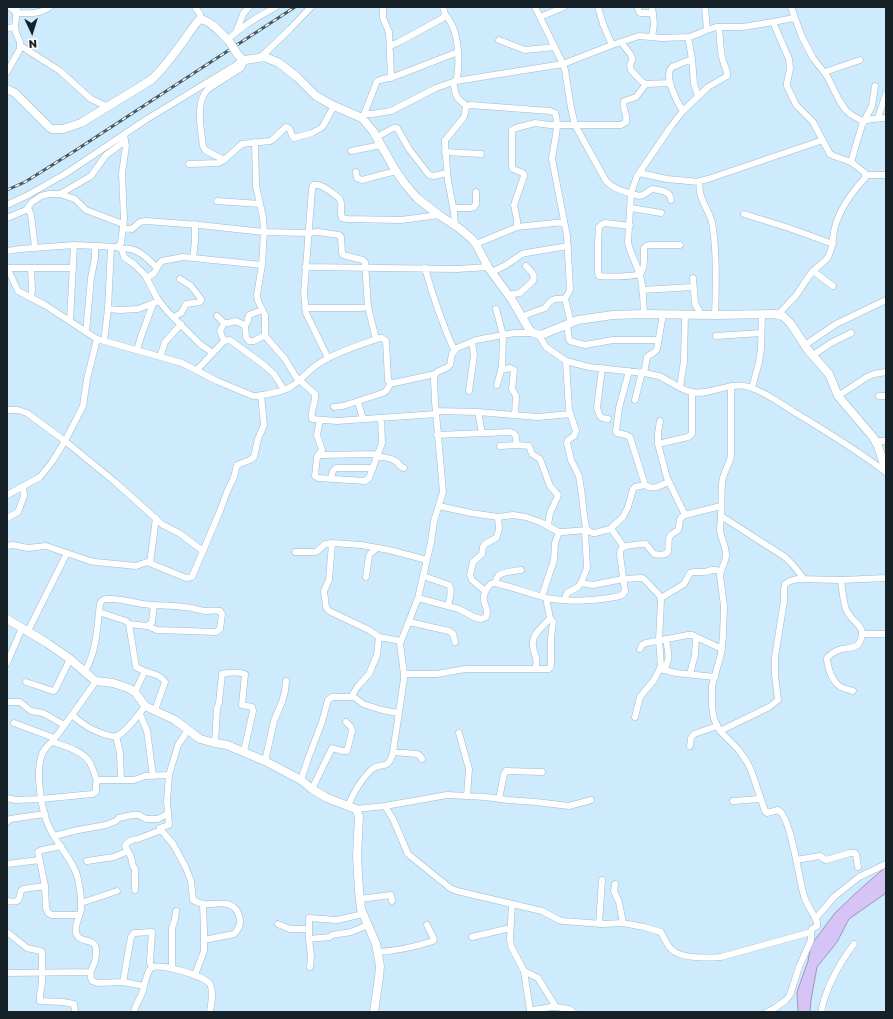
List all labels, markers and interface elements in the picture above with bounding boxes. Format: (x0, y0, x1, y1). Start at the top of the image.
north arrow (12, 12, 52, 52)
text: N (28, 38, 38, 51)

